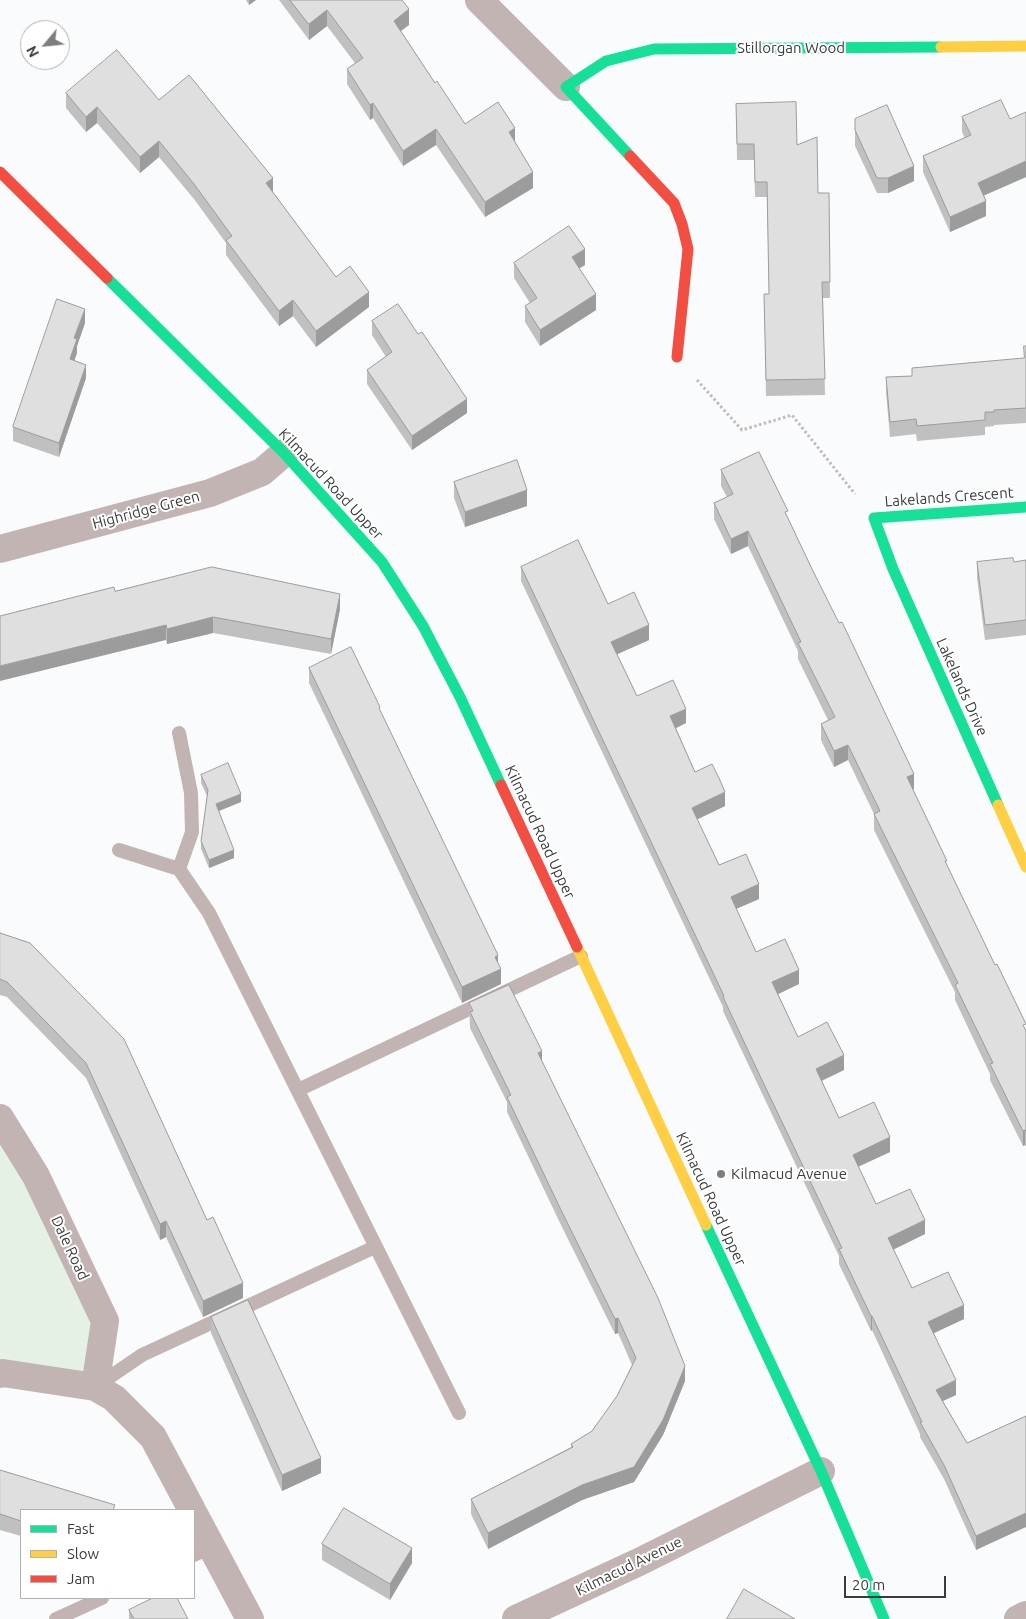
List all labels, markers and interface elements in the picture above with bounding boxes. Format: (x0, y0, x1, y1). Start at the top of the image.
north arrow (20, 20, 70, 70)
street label: Stillorgan Wood (737, 39, 845, 57)
text: N (23, 43, 42, 60)
street label: Kilmacud Road Upper (275, 425, 387, 543)
street label: Lakelands Crescent (884, 484, 1014, 510)
street label: Highridge Green (90, 487, 202, 533)
street label: Lakelands Drive (932, 635, 992, 739)
street label: Kilmacud Road Upper (501, 762, 579, 902)
street label: Kilmacud Road Upper (672, 1129, 750, 1269)
place label: Kilmacud Avenue (731, 1165, 847, 1183)
marker: Kilmacud Avenue (715, 1168, 727, 1180)
street label: Dale Road (47, 1213, 93, 1283)
legend (20, 1509, 195, 1599)
text: Fast (67, 1520, 94, 1537)
street label: Kilmacud Avenue (573, 1532, 685, 1600)
text: Slow (67, 1545, 99, 1562)
scale bar (846, 1566, 948, 1598)
text: Jam (67, 1570, 95, 1587)
text: 20 m (852, 1576, 885, 1593)

